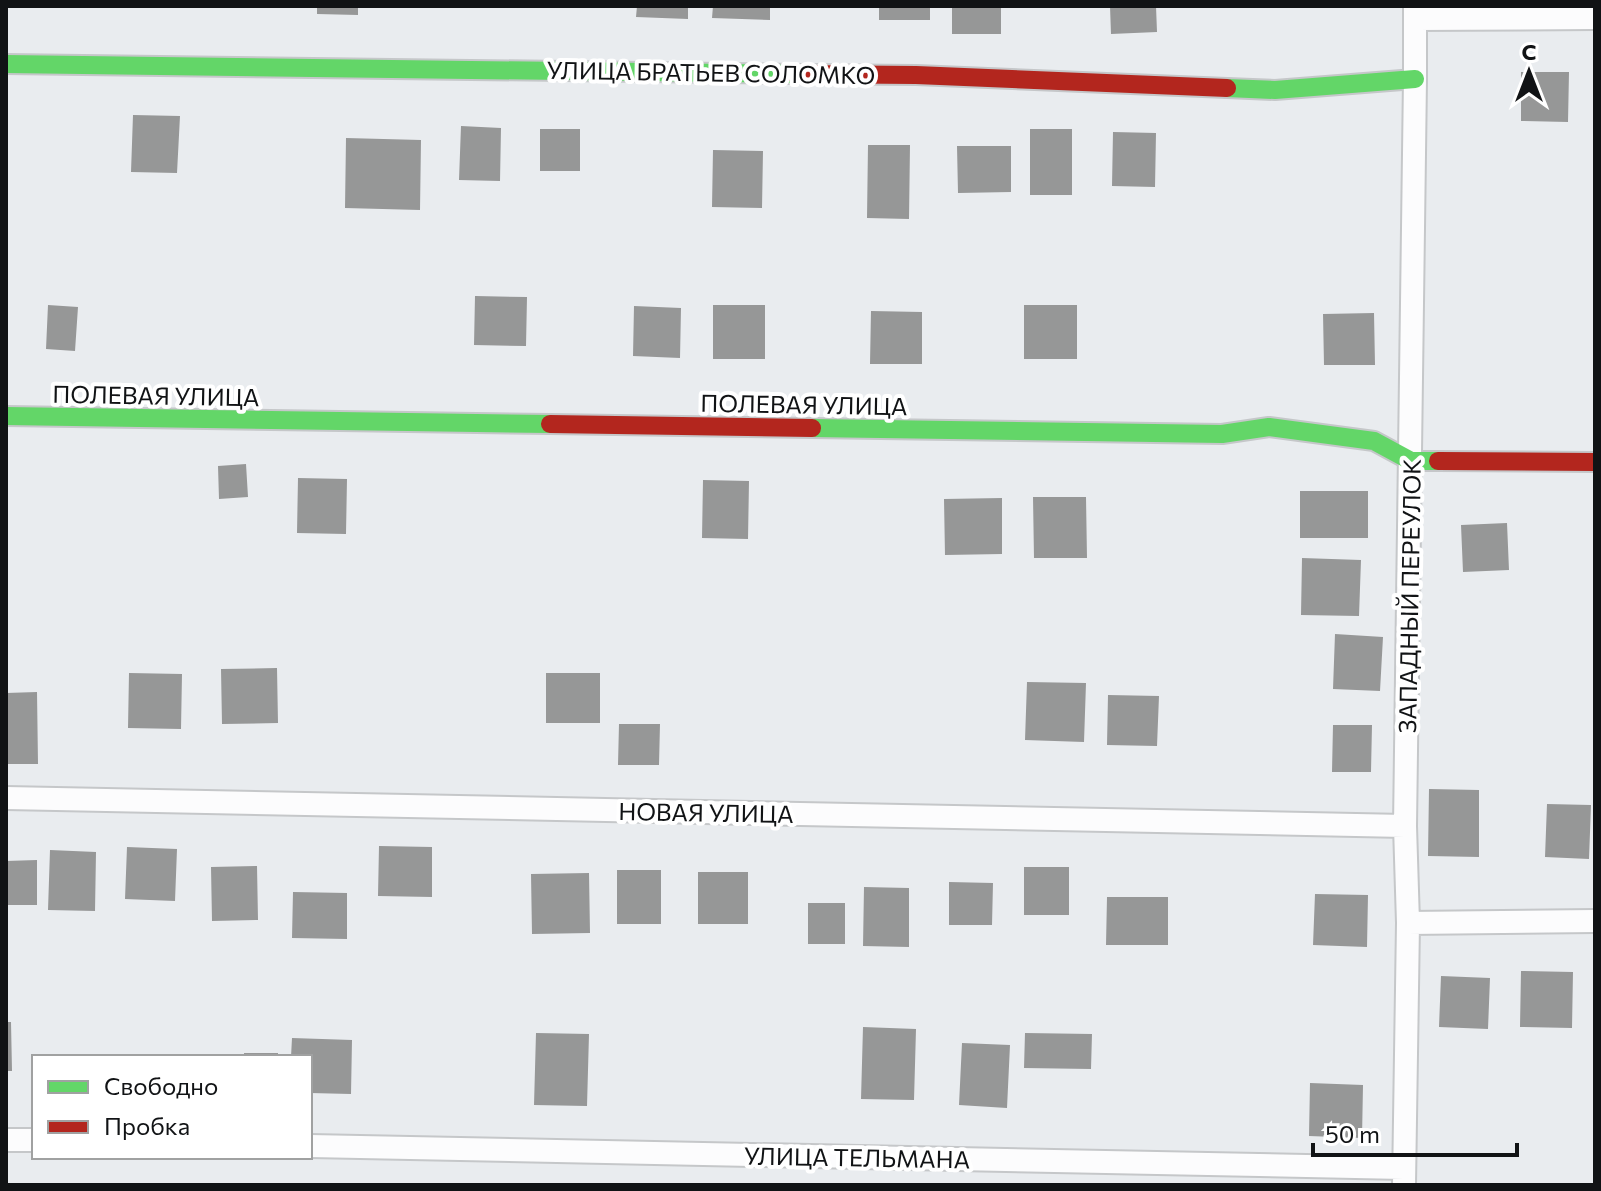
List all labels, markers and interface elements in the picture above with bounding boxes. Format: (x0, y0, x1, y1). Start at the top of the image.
north arrow (1489, 32, 1569, 112)
text: С (1521, 38, 1537, 65)
street label: УЛИЦА БРАТЬЕВ СОЛОМКО (547, 55, 875, 89)
street label: ПОЛЕВАЯ УЛИЦА (52, 379, 260, 411)
street label: ПОЛЕВАЯ УЛИЦА (700, 388, 908, 420)
street label: ЗАПАДНЫЙ ПЕРЕУЛОК (1392, 458, 1426, 734)
street label: НОВАЯ УЛИЦА (618, 796, 794, 828)
legend (32, 1055, 312, 1159)
text: Свободно (104, 1071, 218, 1100)
scale bar (1313, 1107, 1517, 1157)
text: Пробка (104, 1111, 190, 1140)
text: 50 m (1325, 1119, 1380, 1148)
street label: УЛИЦА ТЕЛЬМАНА (744, 1141, 970, 1173)

